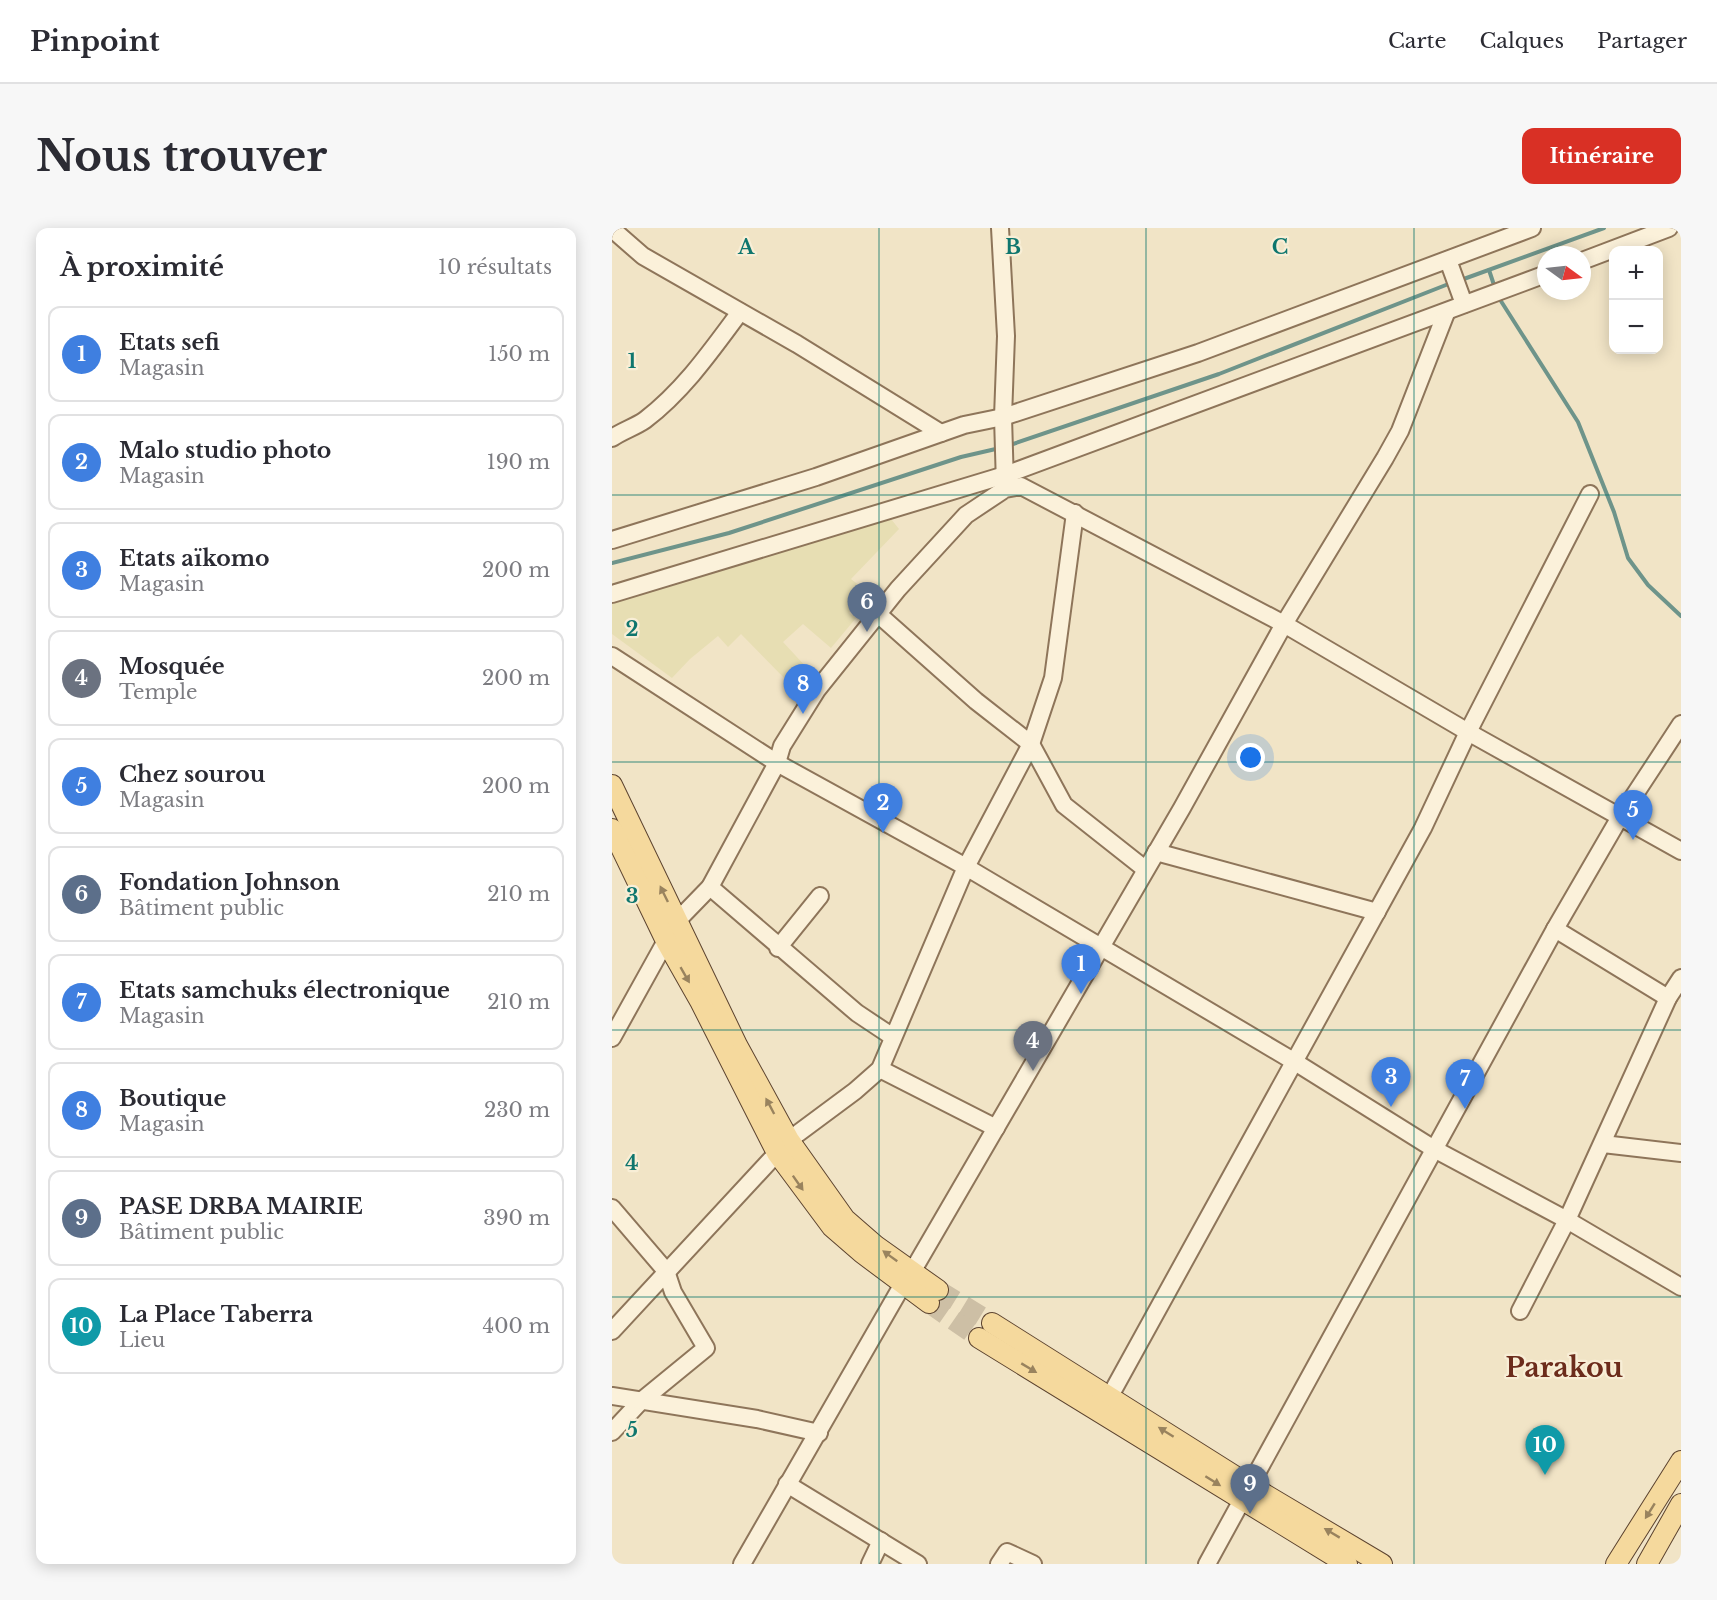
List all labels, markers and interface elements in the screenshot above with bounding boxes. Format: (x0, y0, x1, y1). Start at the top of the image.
text: Pinpoint (30, 24, 160, 59)
text: Carte (1388, 28, 1446, 54)
text: Calques (1479, 28, 1564, 54)
text: Partager (1597, 28, 1687, 54)
button: Itinéraire (1522, 128, 1681, 184)
text: Nous trouver (36, 130, 327, 182)
text: A (737, 235, 755, 259)
text: B (1005, 235, 1021, 259)
text: C (1272, 235, 1288, 259)
north arrow (1537, 246, 1591, 300)
map controls (1609, 246, 1663, 354)
button: + (1609, 246, 1663, 300)
text: À proximité (60, 251, 224, 283)
text: 10 résultats (438, 255, 552, 279)
button: − (1609, 300, 1663, 354)
text: Etats sefi (119, 329, 220, 356)
text: 1 (77, 342, 86, 366)
text: 150 m (488, 342, 550, 366)
text: 1 (628, 349, 637, 373)
text: Magasin (119, 356, 205, 380)
text: Malo studio photo (119, 437, 331, 464)
text: 2 (75, 450, 88, 474)
text: 190 m (487, 450, 550, 474)
text: Magasin (119, 464, 205, 488)
text: Etats aïkomo (119, 545, 270, 572)
text: 3 (75, 558, 88, 582)
text: 200 m (482, 558, 550, 582)
text: Magasin (119, 572, 205, 596)
pin: 6 (848, 582, 886, 632)
text: 2 (625, 617, 639, 641)
text: Mosquée (119, 653, 225, 680)
pin: 8 (784, 664, 822, 714)
text: 4 (75, 666, 88, 690)
text: 200 m (482, 666, 550, 690)
text: Temple (119, 680, 197, 704)
your location (1236, 743, 1265, 772)
text: Chez sourou (119, 761, 265, 788)
text: 5 (76, 774, 87, 798)
text: 200 m (482, 774, 550, 798)
pin: 2 (864, 784, 902, 833)
text: Magasin (119, 788, 205, 812)
pin: 5 (1614, 790, 1652, 840)
text: Fondation Johnson (119, 869, 340, 896)
text: 6 (75, 882, 88, 906)
text: 210 m (487, 882, 550, 906)
text: 3 (626, 884, 638, 908)
one-way arrow (660, 885, 669, 902)
text: Bâtiment public (119, 896, 284, 920)
pin: 1 (1062, 944, 1100, 994)
one-way arrow (680, 967, 690, 984)
text: Etats samchuks électronique (119, 977, 450, 1004)
text: 7 (76, 990, 87, 1014)
text: 210 m (487, 990, 550, 1014)
text: Magasin (119, 1004, 205, 1028)
pin: 4 (1014, 1022, 1052, 1071)
pin: 3 (1372, 1058, 1410, 1107)
pin: 7 (1446, 1060, 1484, 1109)
text: Boutique (119, 1085, 226, 1112)
one-way arrow (765, 1097, 775, 1114)
text: 8 (75, 1098, 88, 1122)
text: 230 m (484, 1098, 550, 1122)
text: Magasin (119, 1112, 205, 1136)
text: 4 (625, 1151, 639, 1175)
one-way arrow (792, 1175, 803, 1191)
text: PASE DRBA MAIRIE (119, 1193, 363, 1220)
text: 9 (75, 1206, 88, 1230)
text: 390 m (483, 1206, 550, 1230)
text: Bâtiment public (119, 1220, 284, 1244)
one-way arrow (883, 1250, 899, 1262)
text: La Place Taberra (119, 1301, 313, 1328)
text: 10 (70, 1314, 93, 1338)
text: 400 m (483, 1314, 550, 1338)
text: Lieu (119, 1328, 165, 1352)
district label: Parakou (1505, 1351, 1623, 1384)
one-way arrow (1021, 1362, 1037, 1373)
text: 5 (626, 1418, 638, 1442)
one-way arrow (1158, 1426, 1174, 1437)
pin: 10 (1526, 1426, 1564, 1475)
pin: 9 (1230, 1464, 1270, 1514)
one-way arrow (1205, 1475, 1221, 1486)
one-way arrow (1644, 1502, 1655, 1519)
one-way arrow (1324, 1528, 1340, 1539)

